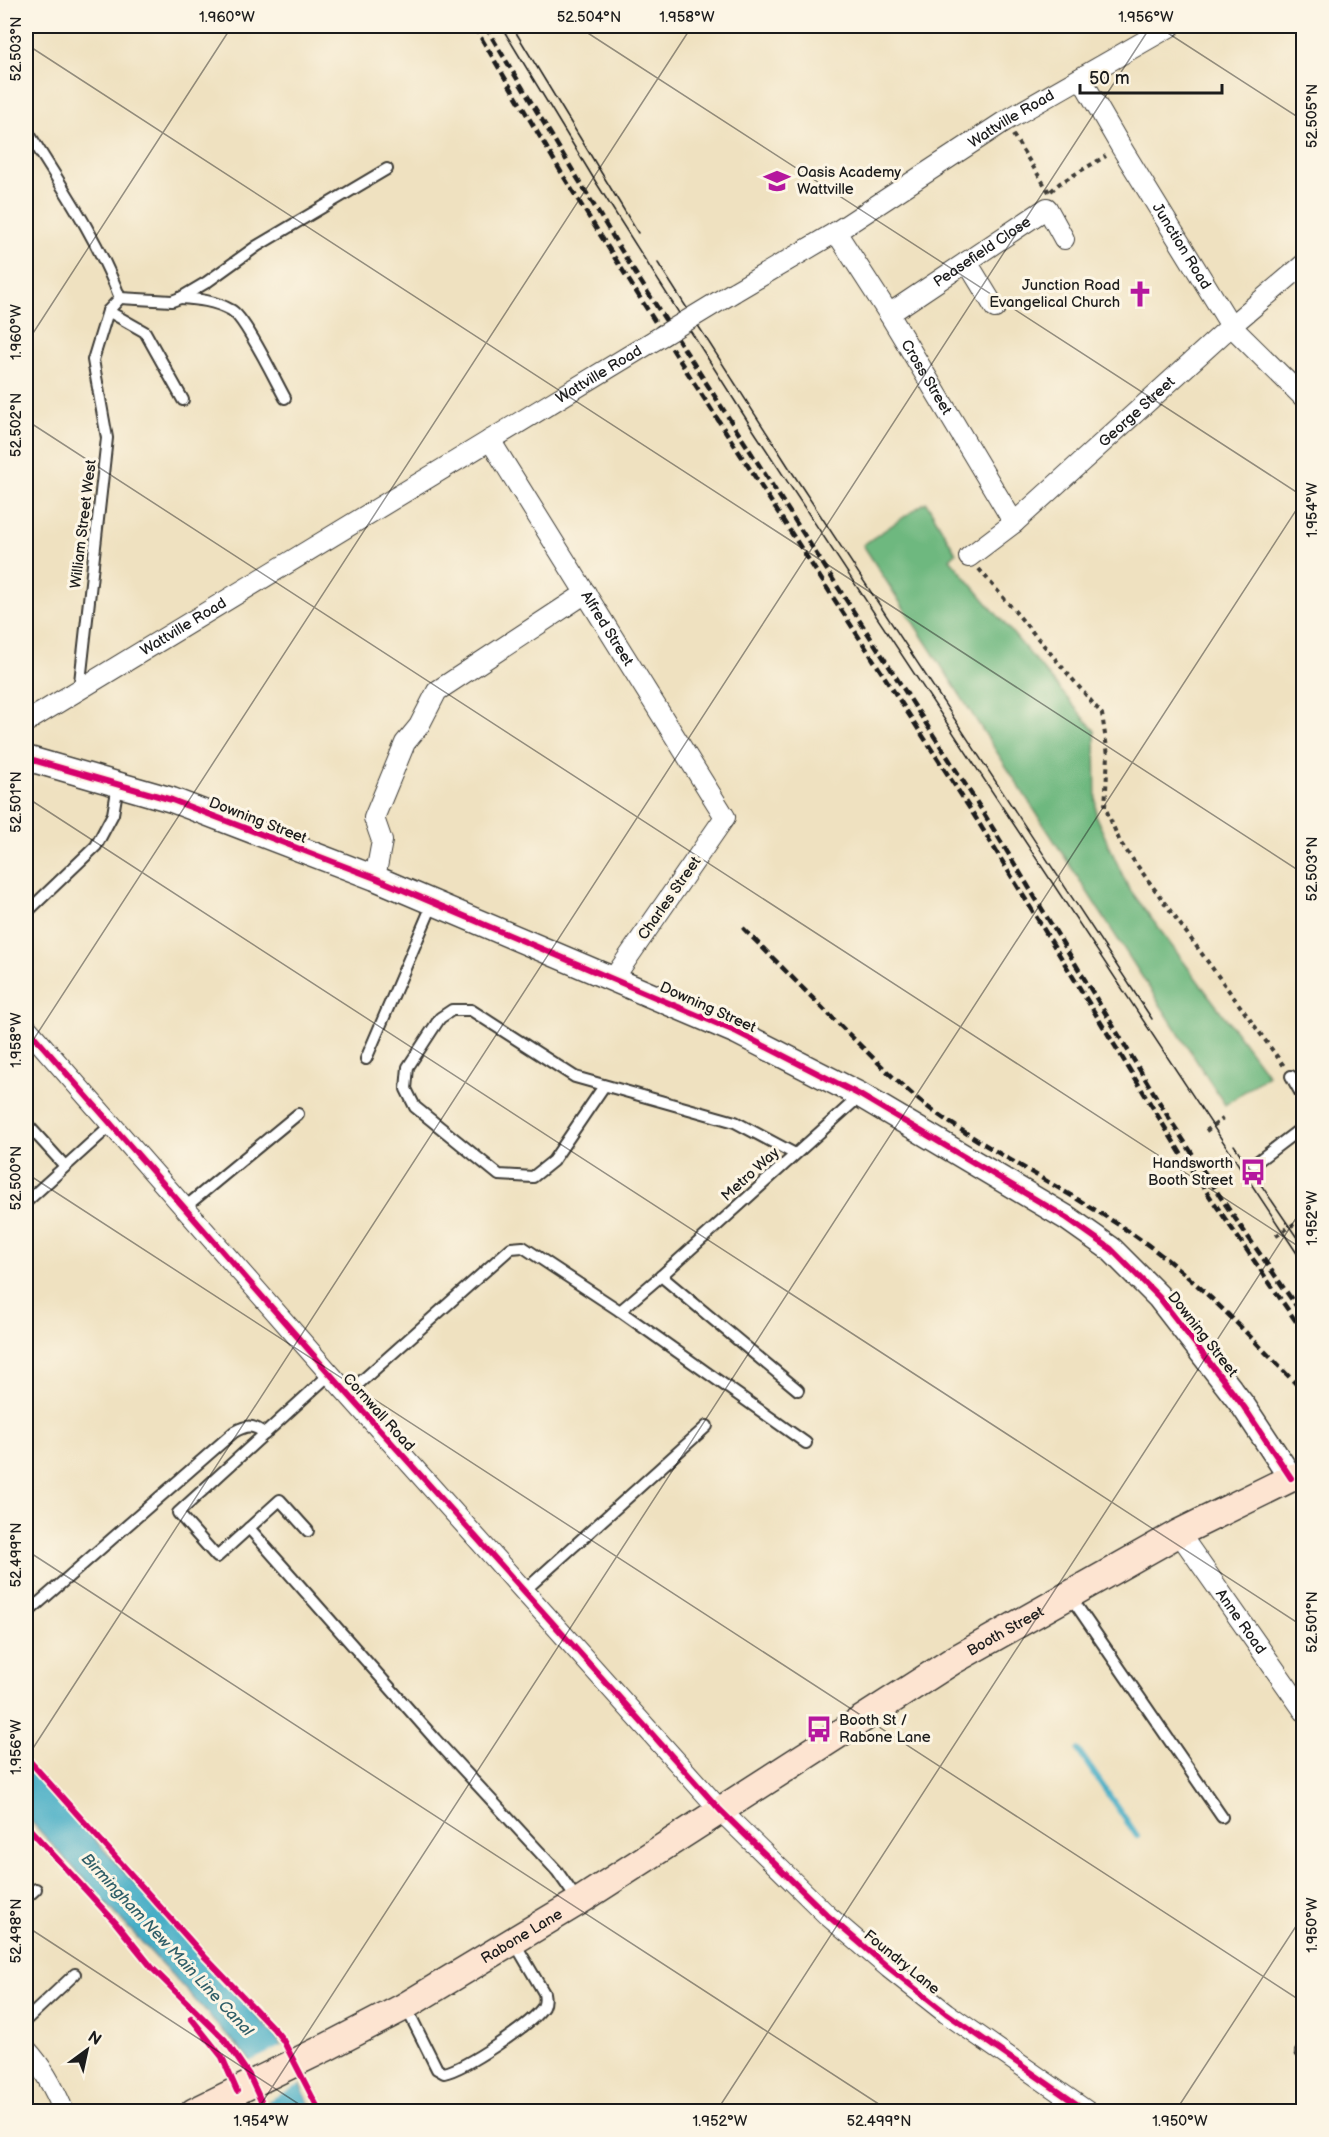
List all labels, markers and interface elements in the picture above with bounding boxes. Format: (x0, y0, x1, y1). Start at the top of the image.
text: 1.960°W (199, 8, 255, 27)
text: 52.504°N (557, 8, 621, 27)
text: 1.958°W (659, 8, 715, 27)
text: 1.956°W (1118, 8, 1174, 27)
text: 52.503°N (7, 17, 26, 81)
scale bar (1080, 57, 1222, 95)
text: 50 m (1089, 68, 1130, 89)
text: 52.505°N (1303, 84, 1322, 148)
street label: Wattville Road (965, 86, 1058, 152)
place label: Oasis Academy Wattville (797, 163, 901, 199)
school or university icon: Oasis Academy Wattville (762, 166, 792, 196)
street label: Junction Road (1148, 200, 1215, 293)
street label: Peasefield Close (930, 212, 1035, 292)
place label: Junction Road Evangelical Church (989, 276, 1120, 312)
church icon: Junction Road Evangelical Church (1125, 279, 1155, 309)
text: 1.960°W (7, 304, 26, 360)
street label: Cross Street (896, 336, 956, 419)
street label: Wattville Road (552, 341, 645, 408)
street label: George Street (1095, 372, 1179, 451)
text: 52.502°N (7, 393, 26, 457)
street label: William Street West (66, 458, 101, 590)
text: 1.954°W (1303, 482, 1322, 538)
street label: Alfred Street (577, 588, 638, 670)
street label: Wattville Road (137, 594, 230, 660)
text: 52.501°N (7, 771, 26, 833)
street label: Downing Street (206, 793, 310, 848)
text: 52.503°N (1303, 837, 1322, 901)
street label: Charles Street (634, 853, 705, 944)
street label: Downing Street (657, 978, 759, 1037)
text: 1.958°W (7, 1012, 26, 1068)
street label: Metro Way (717, 1143, 783, 1205)
text: 52.500°N (7, 1146, 26, 1210)
place label: Handsworth Booth Street (1148, 1154, 1233, 1190)
bus stop icon: Handsworth Booth Street (1238, 1157, 1268, 1187)
text: 1.952°W (1303, 1190, 1322, 1245)
street label: Downing Street (1163, 1288, 1242, 1381)
street label: Cornwall Road (339, 1369, 419, 1455)
text: 52.499°N (7, 1522, 26, 1588)
street label: Anne Road (1211, 1585, 1270, 1658)
text: 52.501°N (1303, 1591, 1322, 1653)
street label: Booth Street (964, 1602, 1048, 1661)
place label: Booth St / Rabone Lane (839, 1711, 931, 1747)
bus stop icon: Booth St / Rabone Lane (804, 1714, 834, 1744)
text: 1.956°W (7, 1719, 26, 1775)
water label: Birmingham New Main Line Canal (78, 1848, 258, 2040)
text: 1.950°W (1303, 1897, 1322, 1953)
text: 52.498°N (7, 1898, 26, 1964)
street label: Rabone Lane (478, 1905, 566, 1968)
street label: Foundry Lane (860, 1926, 944, 1999)
north arrow (57, 2020, 117, 2080)
text: 1.954°W (233, 2112, 289, 2131)
text: 1.952°W (693, 2112, 748, 2131)
text: 52.499°N (846, 2112, 912, 2131)
text: 1.950°W (1152, 2112, 1208, 2131)

